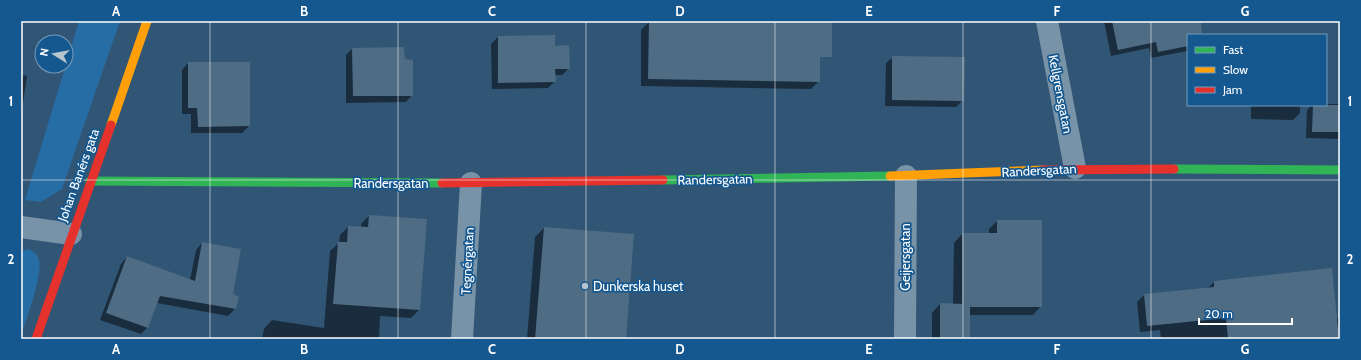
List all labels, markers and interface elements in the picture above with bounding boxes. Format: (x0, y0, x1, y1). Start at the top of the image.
text: A (112, 3, 121, 19)
text: B (300, 3, 308, 19)
text: C (488, 3, 496, 19)
text: D (675, 3, 685, 19)
text: E (865, 3, 873, 19)
text: F (1054, 3, 1061, 19)
text: G (1241, 3, 1250, 19)
north arrow (34, 34, 74, 74)
legend (1187, 34, 1327, 106)
text: Fast (1223, 42, 1243, 57)
text: N (37, 47, 52, 57)
street label: Kellgrensgatan (1046, 53, 1076, 135)
text: Slow (1223, 62, 1248, 77)
text: Jam (1222, 82, 1242, 97)
text: 1 (9, 93, 13, 109)
text: 1 (1348, 93, 1352, 109)
street label: Johan Banérs gata (53, 126, 102, 224)
street label: Randersgatan (1001, 160, 1077, 180)
street label: Randersgatan (677, 170, 753, 188)
street label: Randersgatan (353, 175, 429, 191)
street label: Geijersgatan (897, 223, 914, 291)
street label: Tegnérgatan (457, 227, 477, 295)
text: 2 (8, 251, 15, 267)
text: 2 (1347, 251, 1354, 267)
place label: Dunkerska huset (593, 278, 684, 294)
marker: Dunkerska huset (580, 281, 590, 291)
scale bar (1199, 300, 1292, 326)
text: 20 m (1205, 306, 1233, 321)
text: A (112, 341, 121, 357)
text: B (300, 341, 308, 357)
text: C (488, 341, 496, 357)
text: D (675, 341, 685, 357)
text: E (865, 341, 873, 357)
text: F (1054, 341, 1061, 357)
text: G (1241, 341, 1250, 357)

